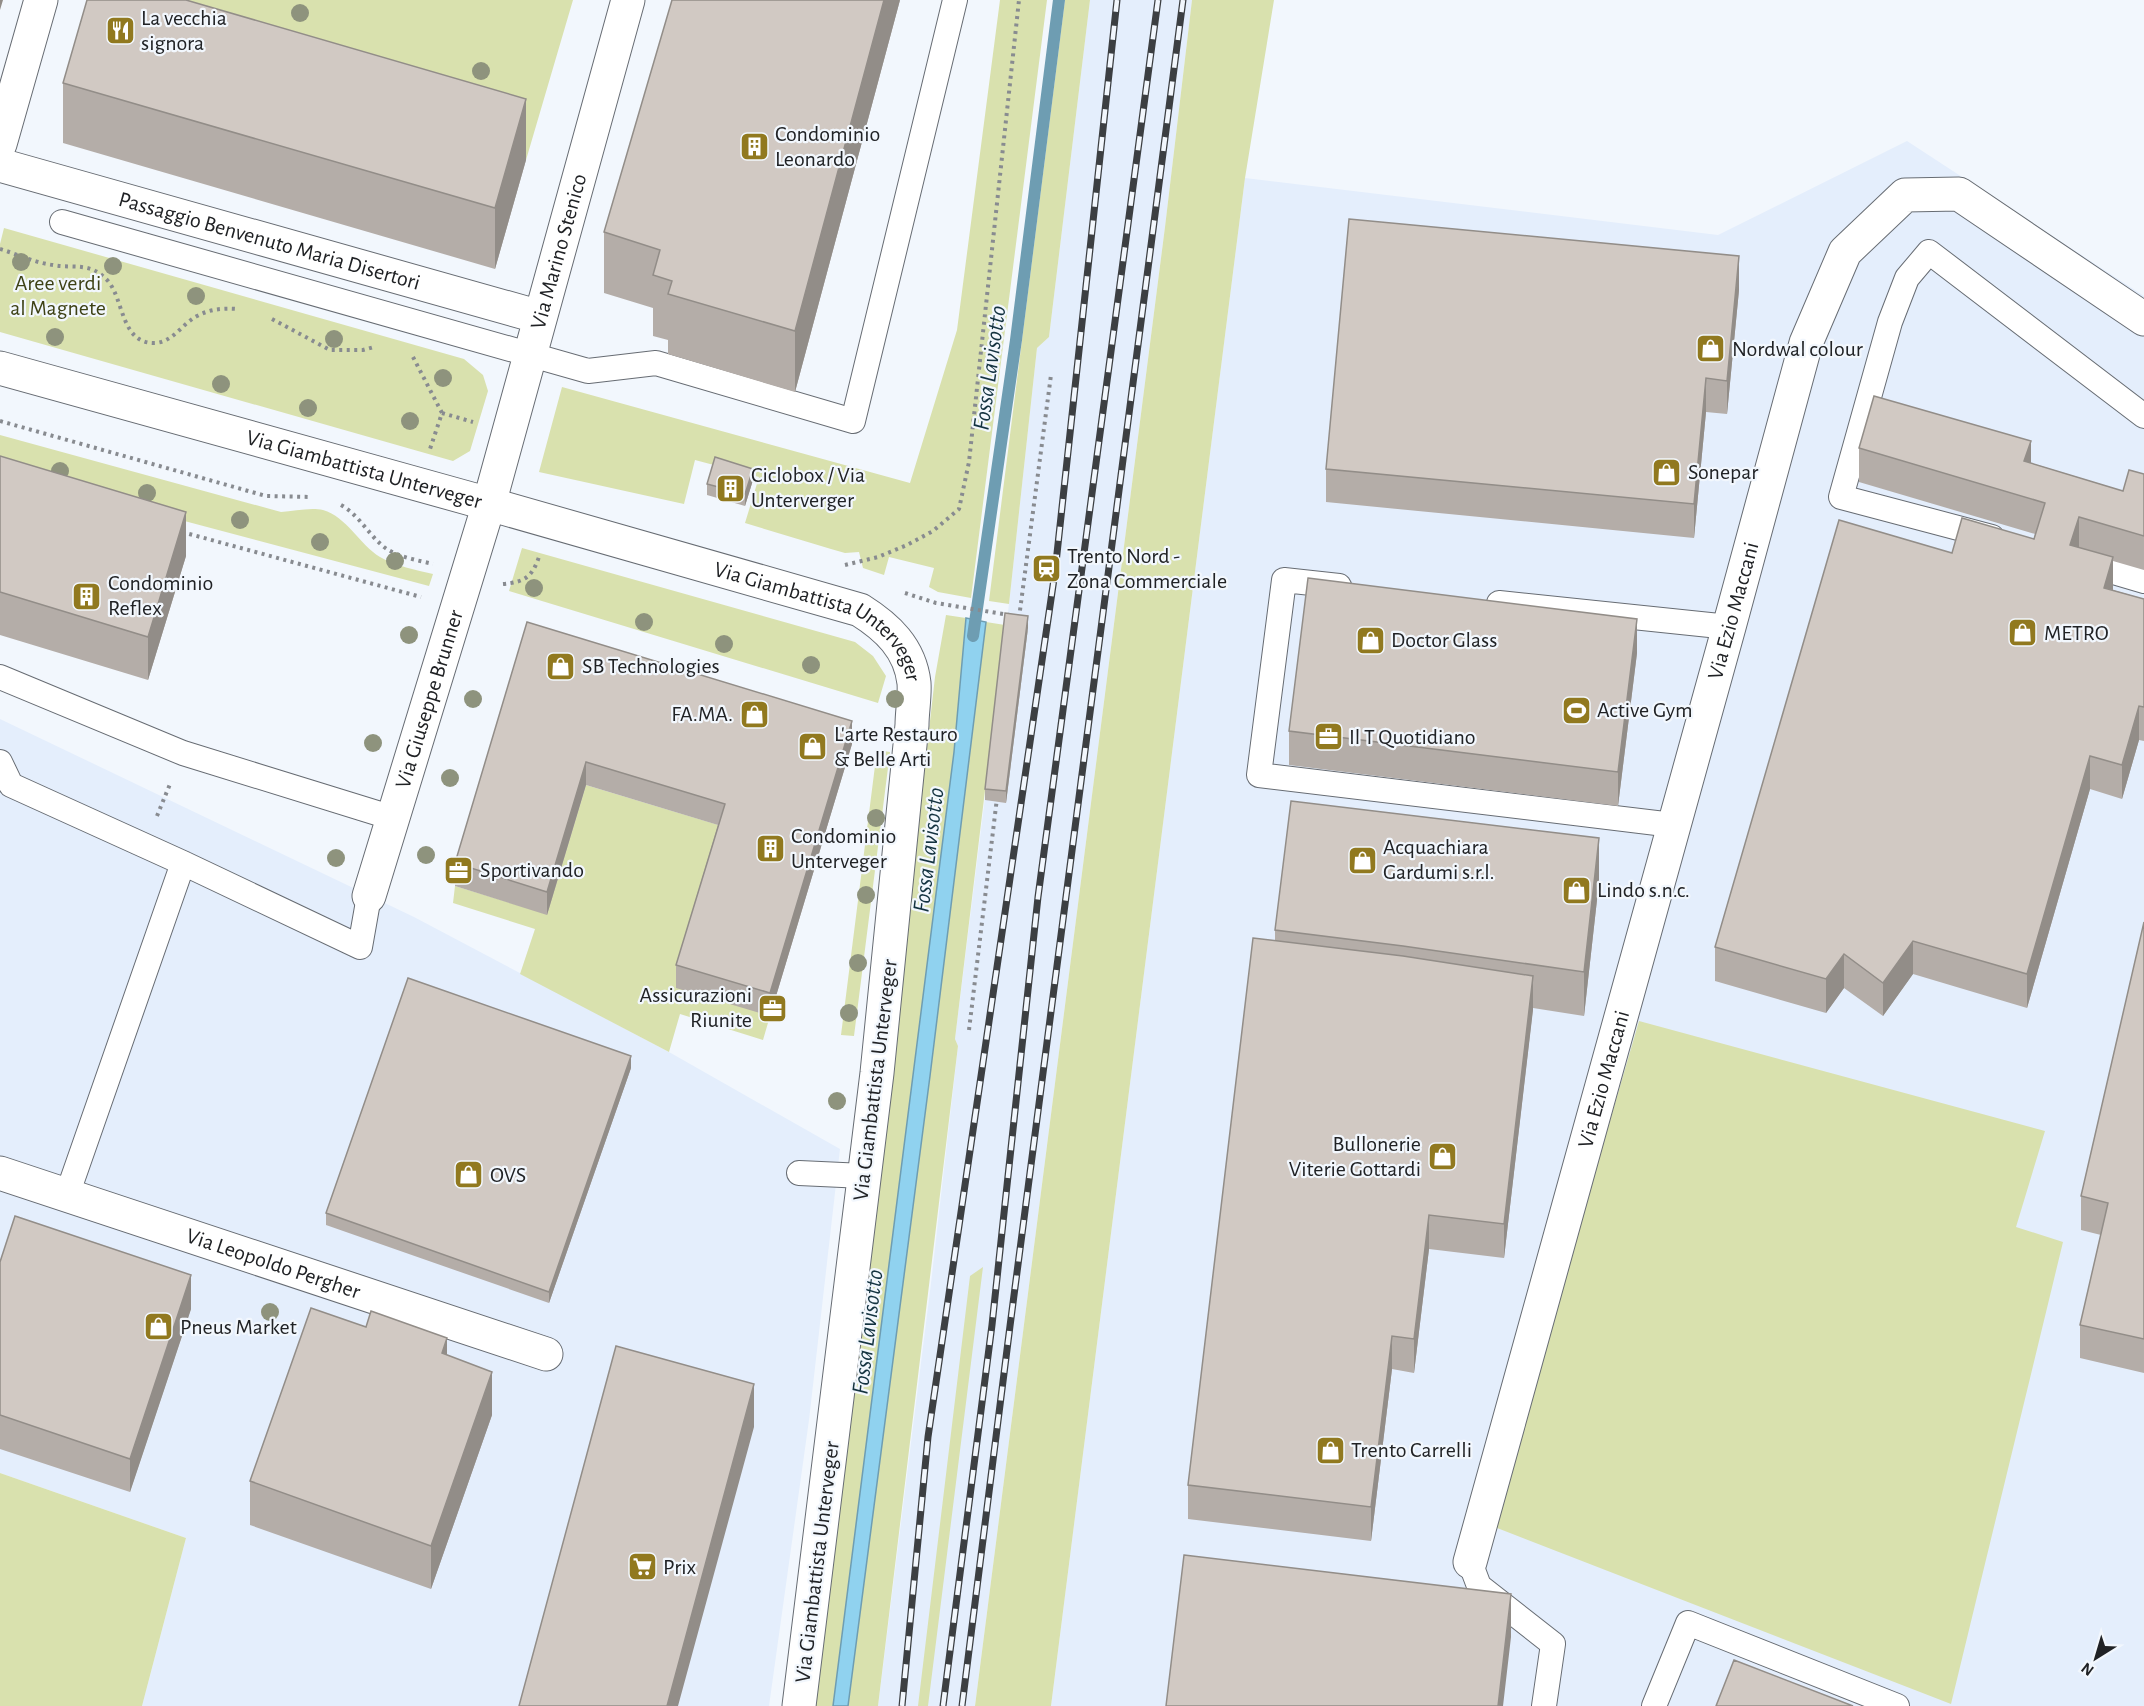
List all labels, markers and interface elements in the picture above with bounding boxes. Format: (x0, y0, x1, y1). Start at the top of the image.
place label: La vecchia signora (141, 7, 227, 54)
restaurant icon: La vecchia signora (104, 15, 136, 47)
place label: Condominio Leonardo (775, 123, 880, 170)
building icon: Condominio Leonardo (738, 131, 770, 163)
street label: Via Marino Stenico (527, 171, 591, 332)
street label: Passaggio Benvenuto Maria Disertori (116, 188, 423, 294)
park label: Aree verdi al Magnete (10, 272, 106, 319)
water label: Fossa Lavisotto (969, 304, 1011, 432)
shop icon: Nordwal colour (1695, 333, 1727, 365)
place label: Nordwal colour (1732, 338, 1863, 360)
street label: Via Giambattista Unterveger (244, 426, 484, 512)
shop icon: Sonepar (1651, 456, 1683, 488)
place label: Sonepar (1688, 461, 1758, 483)
place label: Ciclobox / Via Unterverger (751, 464, 865, 511)
building icon: Ciclobox / Via Unterverger (714, 472, 746, 504)
street label: Via Ezio Maccani (1704, 540, 1762, 682)
place label: Trento Nord - Zona Commerciale (1067, 545, 1227, 592)
station icon: Trento Nord - Zona Commerciale (1030, 553, 1062, 585)
street label: Via Giambattista Unterveger (712, 558, 925, 683)
place label: Condominio Reflex (108, 572, 213, 619)
building icon: Condominio Reflex (71, 580, 103, 612)
street label: Via Giuseppe Brunner (392, 607, 467, 791)
shop icon: METRO (2007, 617, 2039, 649)
place label: METRO (2044, 622, 2109, 644)
shop icon: Doctor Glass (1354, 624, 1386, 656)
place label: Doctor Glass (1391, 629, 1497, 651)
shop icon: SB Technologies (545, 650, 577, 682)
place label: SB Technologies (582, 655, 720, 677)
sports icon: Active Gym (1560, 694, 1592, 726)
shop icon: FA.MA. (738, 698, 770, 730)
place label: Active Gym (1597, 699, 1693, 721)
place label: FA.MA. (671, 703, 733, 725)
office icon: Il T Quotidiano (1312, 721, 1344, 753)
place label: L'arte Restauro & Belle Arti (834, 723, 958, 770)
place label: Il T Quotidiano (1349, 726, 1476, 748)
shop icon: L'arte Restauro & Belle Arti (797, 731, 829, 763)
water label: Fossa Lavisotto (909, 786, 949, 914)
place label: Condominio Unterveger (791, 825, 896, 872)
building icon: Condominio Unterveger (754, 833, 786, 865)
place label: Acquachiara Gardumi s.r.l. (1383, 836, 1495, 883)
shop icon: Acquachiara Gardumi s.r.l. (1346, 844, 1378, 876)
office icon: Sportivando (443, 854, 475, 886)
place label: Sportivando (480, 859, 584, 881)
shop icon: Lindo s.n.c. (1560, 874, 1592, 906)
place label: Lindo s.n.c. (1597, 879, 1690, 901)
street label: Via Giambattista Unterveger (849, 958, 901, 1202)
place label: Assicurazioni Riunite (640, 984, 752, 1031)
office icon: Assicurazioni Riunite (757, 992, 789, 1024)
street label: Via Ezio Maccani (1574, 1008, 1633, 1150)
place label: Bullonerie Viterie Gottardi (1289, 1133, 1421, 1180)
shop icon: Bullonerie Viterie Gottardi (1426, 1141, 1458, 1173)
shop icon: OVS (453, 1159, 485, 1191)
place label: OVS (490, 1164, 526, 1186)
street label: Via Leopoldo Pergher (184, 1225, 363, 1303)
water label: Fossa Lavisotto (848, 1268, 888, 1396)
shop icon: Pneus Market (143, 1311, 175, 1343)
place label: Pneus Market (180, 1316, 297, 1338)
shop icon: Trento Carrelli (1314, 1434, 1346, 1466)
place label: Trento Carrelli (1351, 1439, 1472, 1461)
street label: Via Giambattista Unterveger (791, 1440, 843, 1684)
supermarket icon: Prix (626, 1551, 658, 1583)
place label: Prix (663, 1556, 697, 1578)
north arrow (2066, 1628, 2126, 1688)
text: N (2078, 1659, 2097, 1679)

